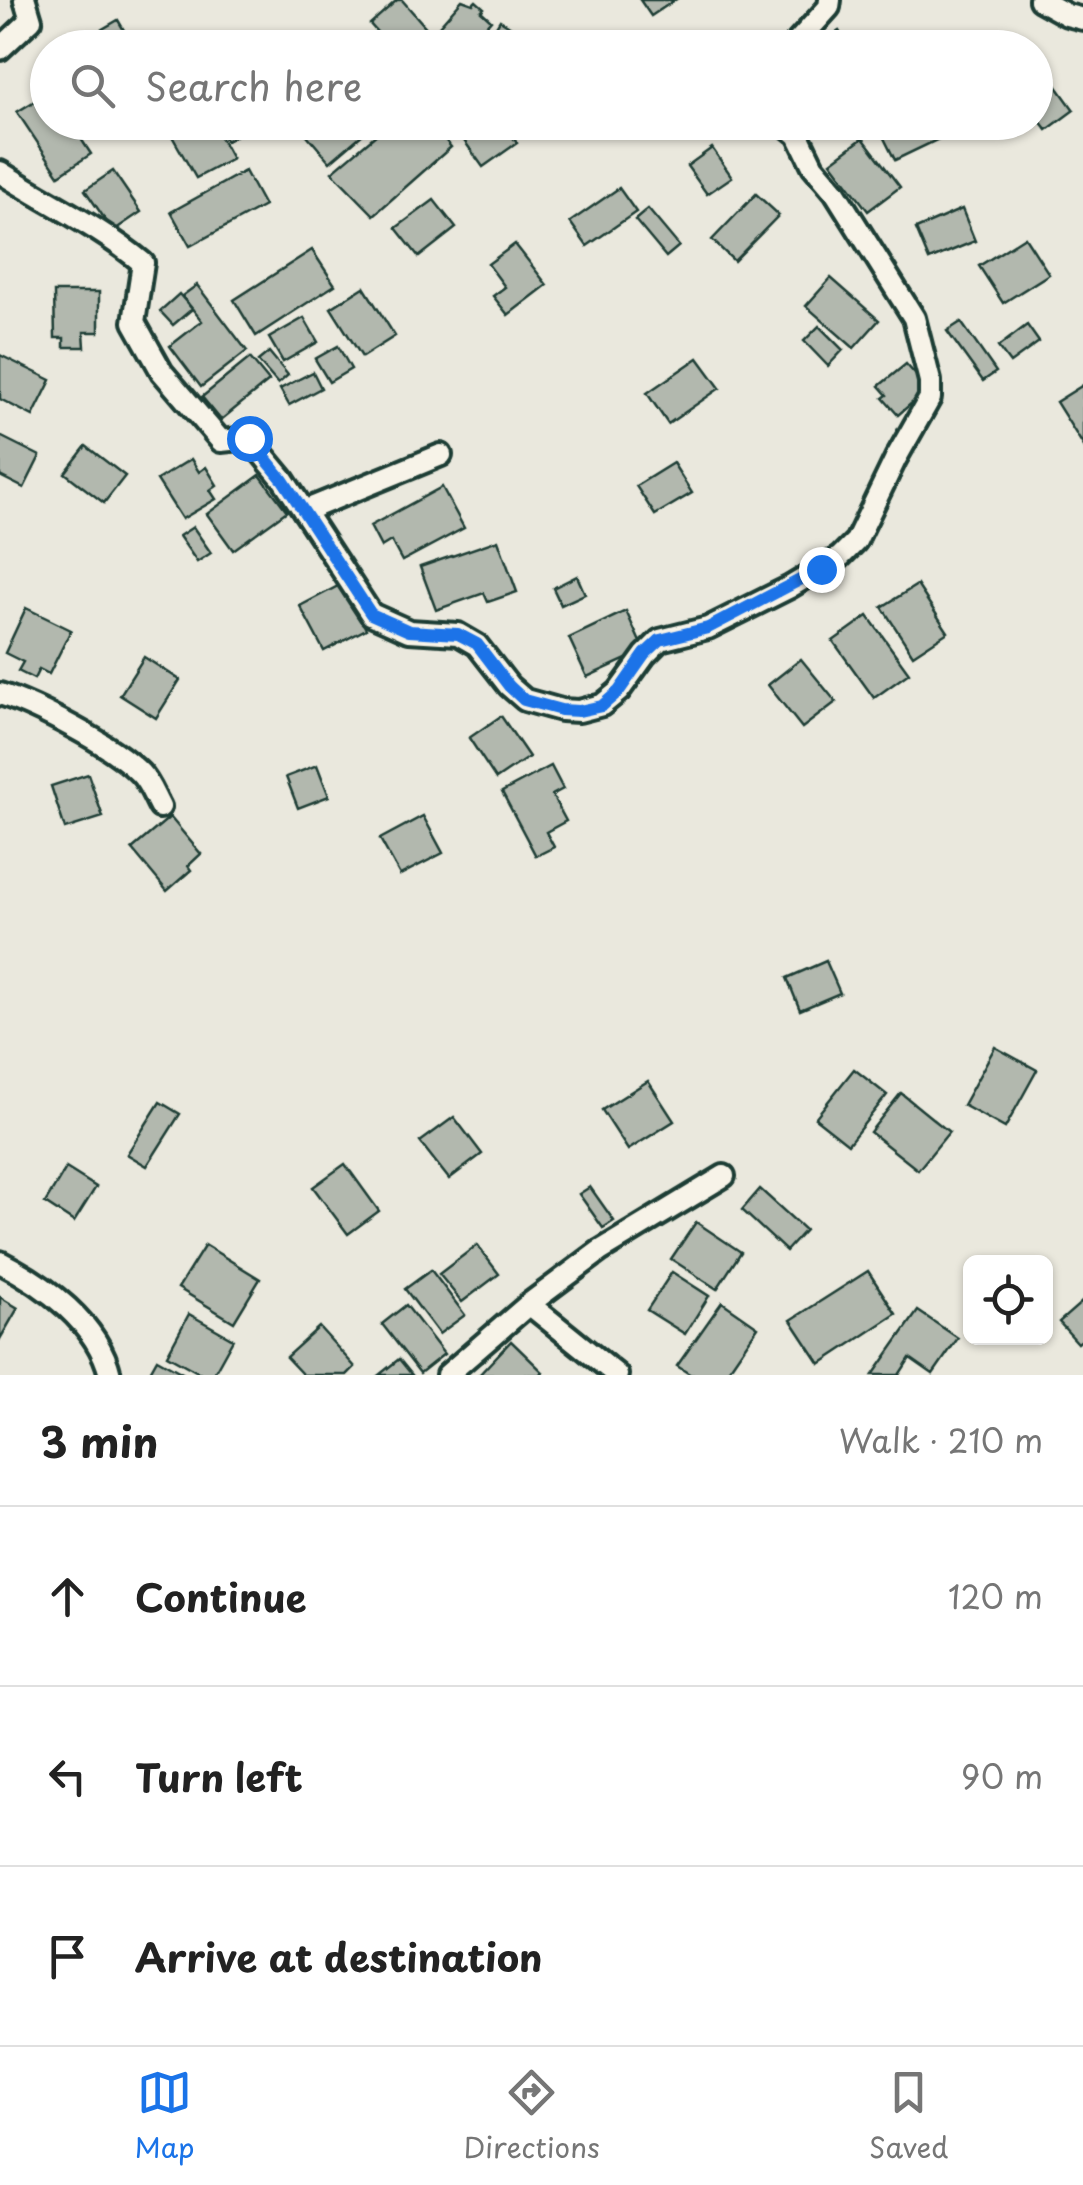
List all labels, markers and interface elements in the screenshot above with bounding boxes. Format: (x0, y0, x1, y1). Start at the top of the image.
search box (30, 30, 1053, 140)
text: Search here (145, 57, 362, 114)
icon: search (65, 58, 120, 113)
route start (227, 416, 273, 462)
route end (799, 547, 845, 593)
map controls (963, 1255, 1053, 1345)
button: locate (963, 1255, 1053, 1345)
text: 3 min (40, 1409, 158, 1472)
text: Walk · 210 m (839, 1416, 1043, 1464)
text: Continue (135, 1568, 306, 1625)
icon: ahead (40, 1569, 95, 1624)
text: 120 m (948, 1572, 1043, 1620)
text: Turn left (135, 1748, 303, 1805)
icon: left (40, 1749, 95, 1804)
text: 90 m (961, 1752, 1043, 1800)
text: Arrive at destination (135, 1928, 543, 1985)
icon: arrive (40, 1929, 95, 1984)
tab: Map (135, 2065, 194, 2168)
tab: Directions (464, 2065, 600, 2168)
tab: Saved (869, 2065, 948, 2168)

